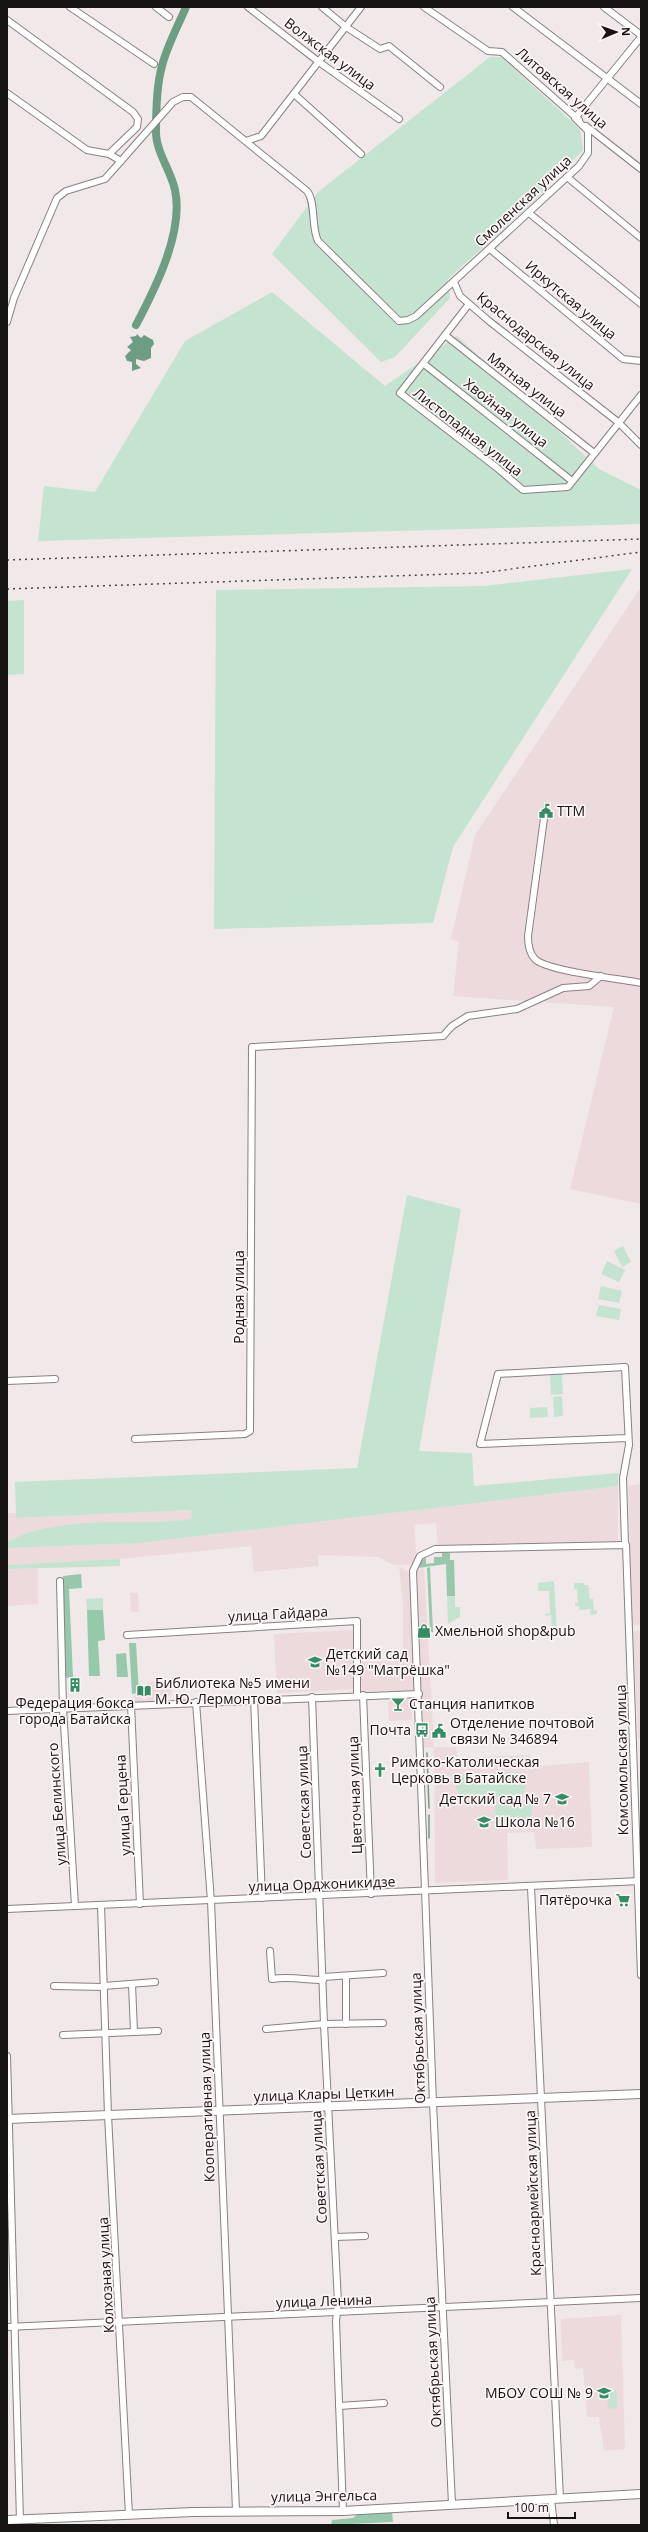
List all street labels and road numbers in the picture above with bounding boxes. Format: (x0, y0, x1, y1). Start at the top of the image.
street label: Волжская улица (281, 13, 380, 94)
street label: Литовская улица (513, 43, 612, 133)
street label: Смоленская улица (470, 151, 575, 250)
street label: Иркутская улица (522, 256, 621, 343)
street label: Краснодарская улица (473, 287, 599, 394)
street label: Мятная улица (484, 348, 571, 421)
street label: Хвойная улица (460, 374, 552, 451)
street label: Листопадная улица (410, 383, 527, 480)
street label: Родная улица (229, 1250, 248, 1344)
street label: улица Гайдара (227, 1601, 329, 1626)
street label: Комсомольская улица (611, 1684, 632, 1836)
street label: Цветочная улица (343, 1736, 366, 1854)
street label: улица Белинского (43, 1742, 70, 1866)
street label: Советская улица (292, 1745, 315, 1859)
street label: улица Герцена (110, 1754, 135, 1856)
street label: улица Орджоникидзе (248, 1871, 396, 1896)
street label: Октябрьская улица (406, 1972, 429, 2104)
street label: Кооперативная улица (194, 2032, 219, 2182)
street label: улица Клары Цеткин (253, 2082, 395, 2105)
street label: Советская улица (306, 2110, 331, 2224)
street label: Красноармейская улица (520, 2110, 545, 2276)
street label: Колхозная улица (93, 2217, 118, 2333)
street label: улица Ленина (276, 2289, 372, 2312)
street label: Октябрьская улица (420, 2296, 445, 2428)
street label: улица Энгельса (271, 2485, 377, 2506)

